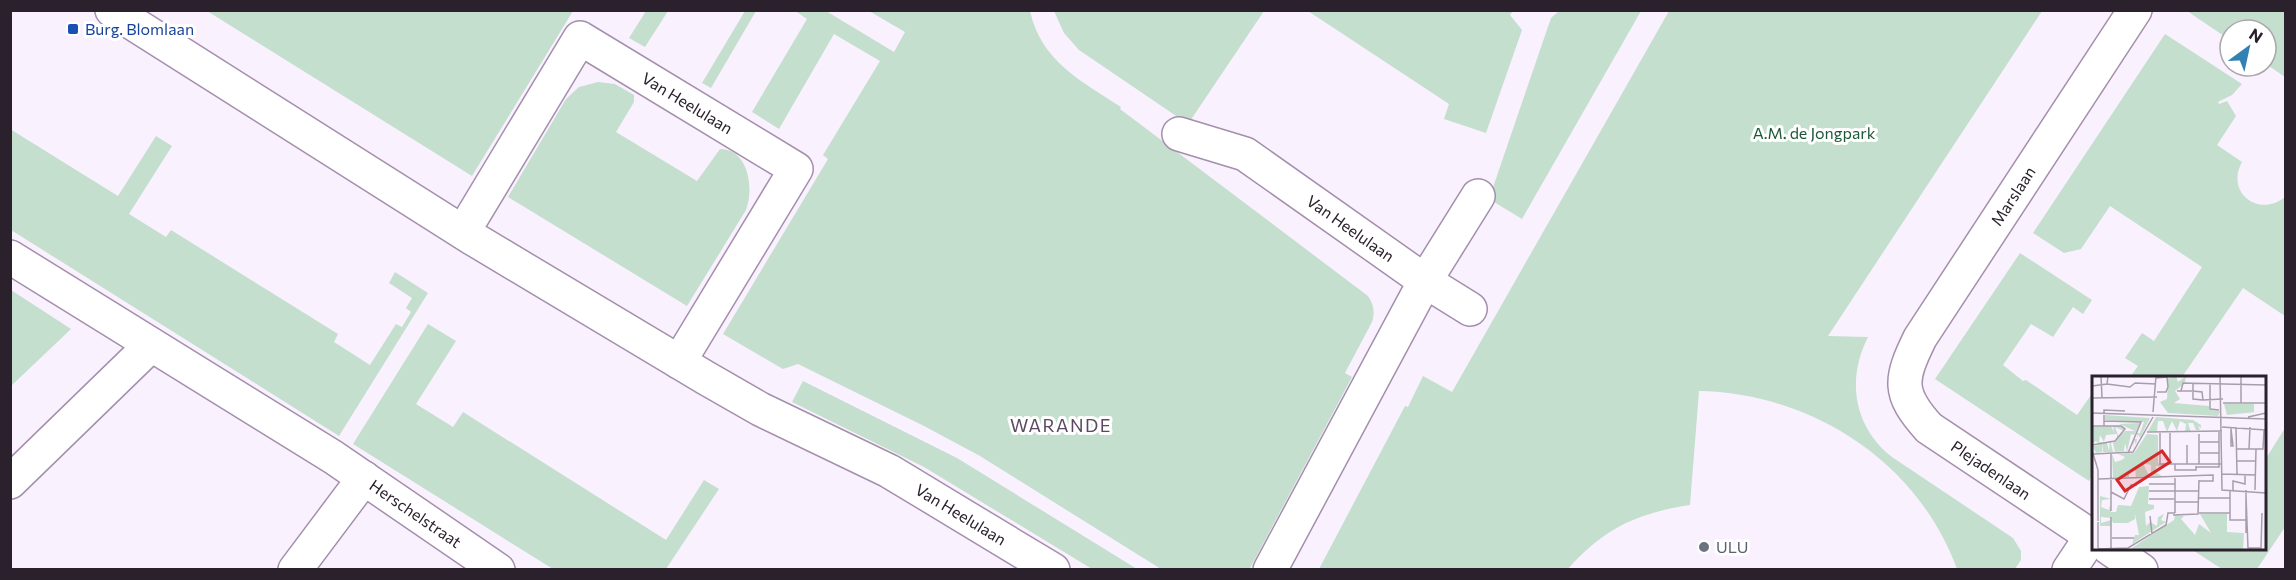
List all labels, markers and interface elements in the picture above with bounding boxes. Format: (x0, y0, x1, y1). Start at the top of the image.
north arrow (2218, 18, 2278, 78)
place label: Burg. Blomlaan (85, 19, 194, 38)
marker: Burg. Blomlaan (66, 22, 80, 36)
text: N (2246, 24, 2267, 46)
street label: Van Heelulaan (639, 68, 736, 137)
park label: A.M. de Jongpark (1753, 123, 1876, 142)
street label: Marslaan (1986, 163, 2039, 229)
street label: Van Heelulaan (1303, 191, 1398, 265)
inset map (2092, 376, 2266, 550)
district label: WARANDE (1010, 414, 1112, 436)
street label: Plejadenlaan (1948, 436, 2035, 503)
street label: Herschelstraat (366, 475, 466, 551)
street label: Van Heelulaan (912, 479, 1010, 549)
place label: ULU (1716, 537, 1748, 556)
marker: ULU (1697, 540, 1711, 554)

